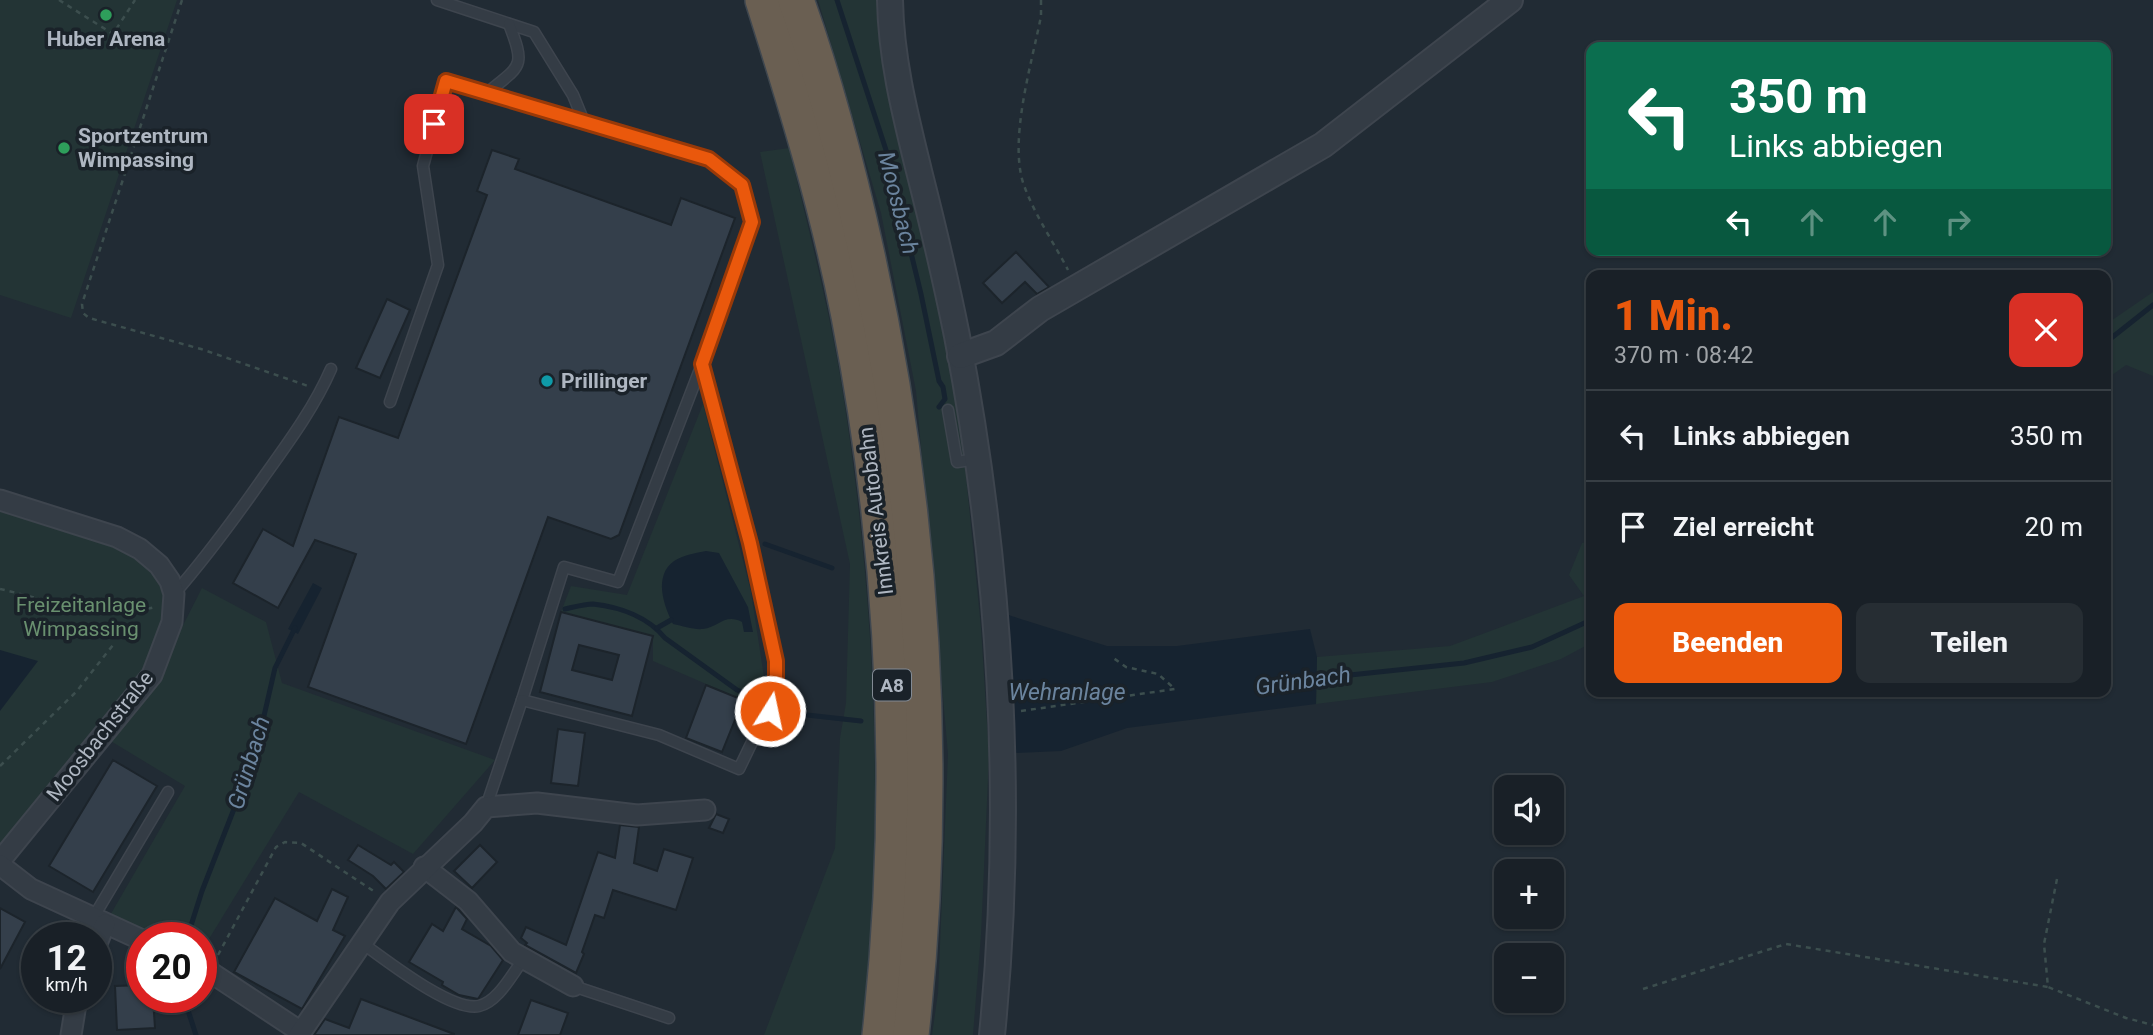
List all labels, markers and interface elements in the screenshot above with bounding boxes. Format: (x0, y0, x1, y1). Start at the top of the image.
marker: Huber Arena (98, 7, 114, 23)
place label: Huber Arena (47, 27, 165, 51)
text: 350 m (1729, 68, 1868, 125)
icon: left (1614, 70, 1705, 161)
pin (404, 94, 464, 154)
icon: arrive (415, 105, 453, 143)
place label: Sportzentrum Wimpassing (78, 124, 208, 172)
text: Links abbiegen (1729, 127, 1943, 165)
marker: Sportzentrum Wimpassing (56, 140, 72, 156)
water label: Moosbach (872, 149, 924, 257)
icon: left (1720, 203, 1758, 241)
icon: ahead (1793, 203, 1831, 241)
icon: ahead (1866, 203, 1904, 241)
icon: right (1939, 203, 1977, 241)
text: 1 Min. (1614, 291, 1733, 340)
button: close (2009, 293, 2083, 367)
text: 370 m · 08:42 (1614, 342, 1753, 369)
place label: Prillinger (561, 369, 648, 393)
marker: Prillinger (539, 373, 555, 389)
icon: left (1614, 417, 1652, 455)
text: Links abbiegen (1673, 421, 1850, 451)
text: 350 m (2010, 421, 2083, 451)
street label: Innkreis Autobahn (854, 426, 898, 596)
icon: arrive (1614, 508, 1652, 546)
text: Ziel erreicht (1673, 512, 1814, 542)
text: 20 m (2025, 512, 2083, 542)
park label: Freizeitanlage Wimpassing (16, 593, 146, 641)
button: Beenden (1614, 603, 1842, 683)
button: Teilen (1856, 603, 2083, 683)
water label: Grünbach (1254, 661, 1352, 701)
street label: Moosbachstraße (42, 666, 158, 806)
road number: A8 (873, 670, 911, 700)
position arrow (733, 674, 807, 748)
water label: Wehranlage (1008, 679, 1126, 706)
water label: Grünbach (222, 713, 276, 813)
map controls (1494, 775, 1564, 1013)
button: sound (1494, 775, 1564, 845)
button: + (1494, 859, 1564, 929)
speed limit sign: 20 (126, 922, 217, 1013)
text: 12 (46, 938, 87, 979)
button: − (1494, 943, 1564, 1013)
text: km/h (45, 974, 88, 995)

